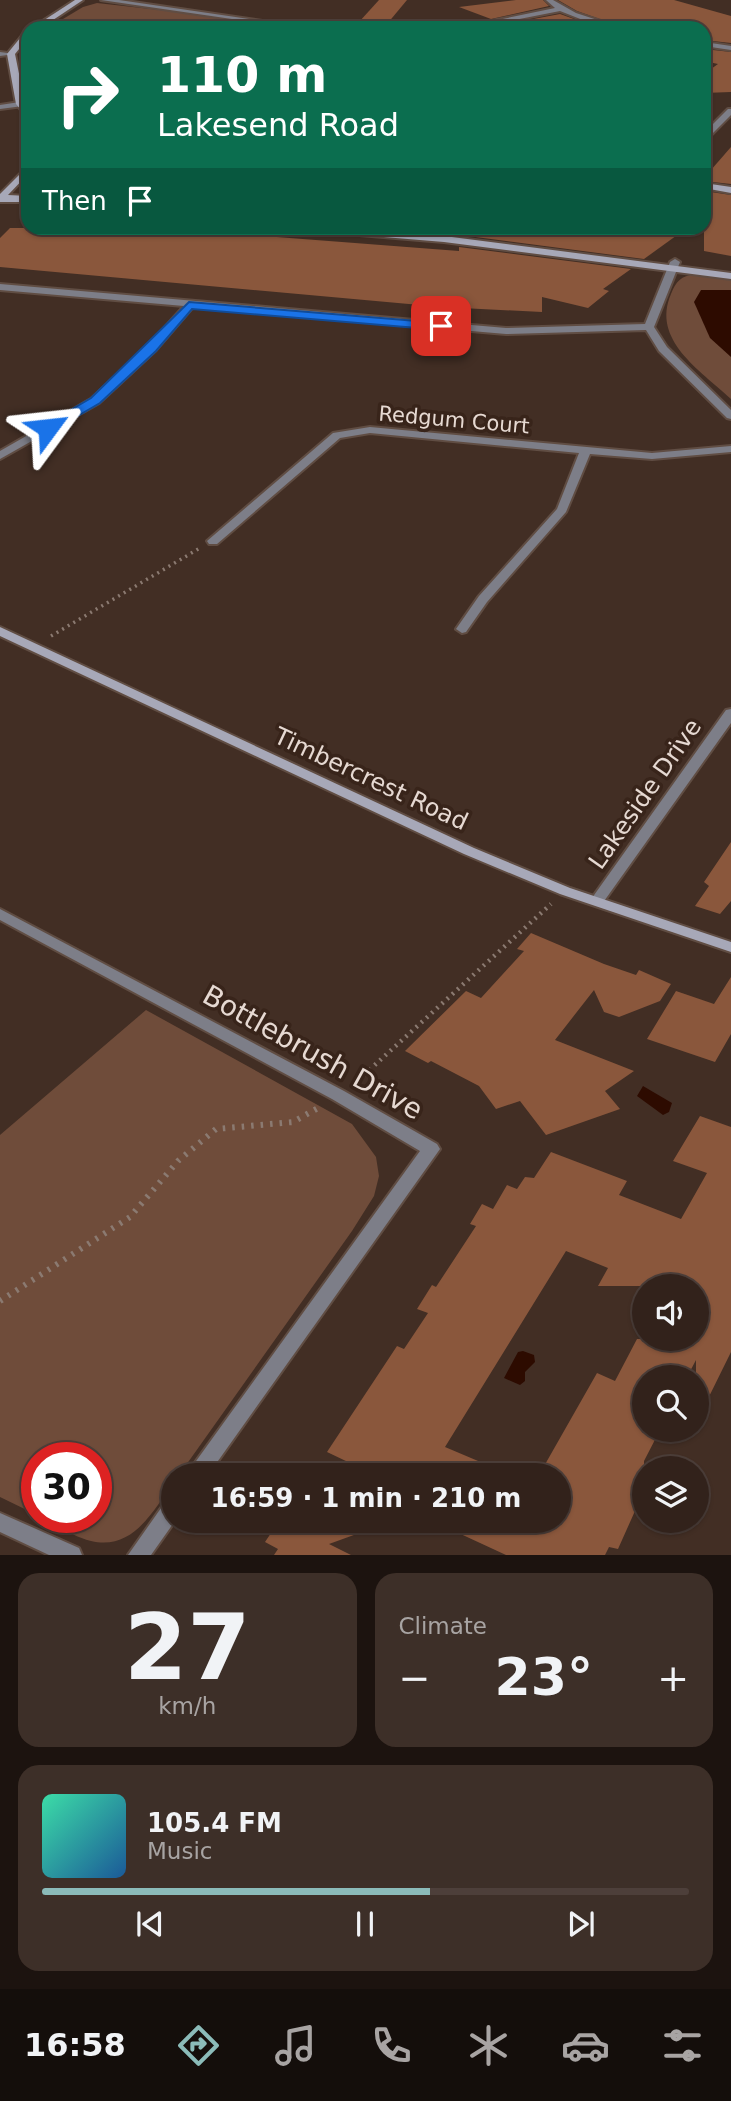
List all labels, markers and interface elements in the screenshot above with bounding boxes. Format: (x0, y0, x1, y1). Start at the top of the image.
text: 110 m (157, 47, 327, 104)
icon: right (42, 49, 133, 140)
text: Lakesend Road (157, 106, 399, 144)
icon: arrive (121, 182, 159, 220)
text: Then (42, 186, 107, 216)
pin (411, 296, 471, 356)
icon: arrive (422, 307, 460, 345)
position arrow (11, 391, 85, 465)
street label: Redgum Court (378, 401, 530, 439)
street label: Lakeside Drive (583, 714, 707, 874)
street label: Timbercrest Road (269, 721, 472, 836)
street label: Bottlebrush Drive (197, 978, 428, 1127)
map controls (632, 1274, 709, 1533)
button: sound (632, 1274, 709, 1351)
button: search (632, 1365, 709, 1442)
speed limit sign: 30 (21, 1442, 112, 1533)
button: layers (632, 1456, 709, 1533)
text: 16:59 · 1 min · 210 m (211, 1483, 521, 1513)
text: 27 (124, 1595, 251, 1700)
text: Climate (399, 1613, 487, 1639)
text: 23° (495, 1647, 593, 1707)
text: − (399, 1656, 430, 1700)
text: + (657, 1656, 689, 1700)
text: km/h (158, 1693, 216, 1719)
text: 105.4 FM (147, 1808, 282, 1838)
text: Music (147, 1838, 212, 1864)
icon: previous (131, 1905, 169, 1943)
icon: pause (346, 1905, 384, 1943)
icon: next (562, 1905, 600, 1943)
icon: directions (174, 2021, 223, 2070)
icon: music (271, 2021, 320, 2070)
icon: phone (367, 2021, 416, 2070)
icon: climate (464, 2021, 513, 2070)
icon: car (561, 2021, 610, 2070)
icon: filters (658, 2021, 707, 2070)
text: 16:58 (24, 2026, 126, 2064)

